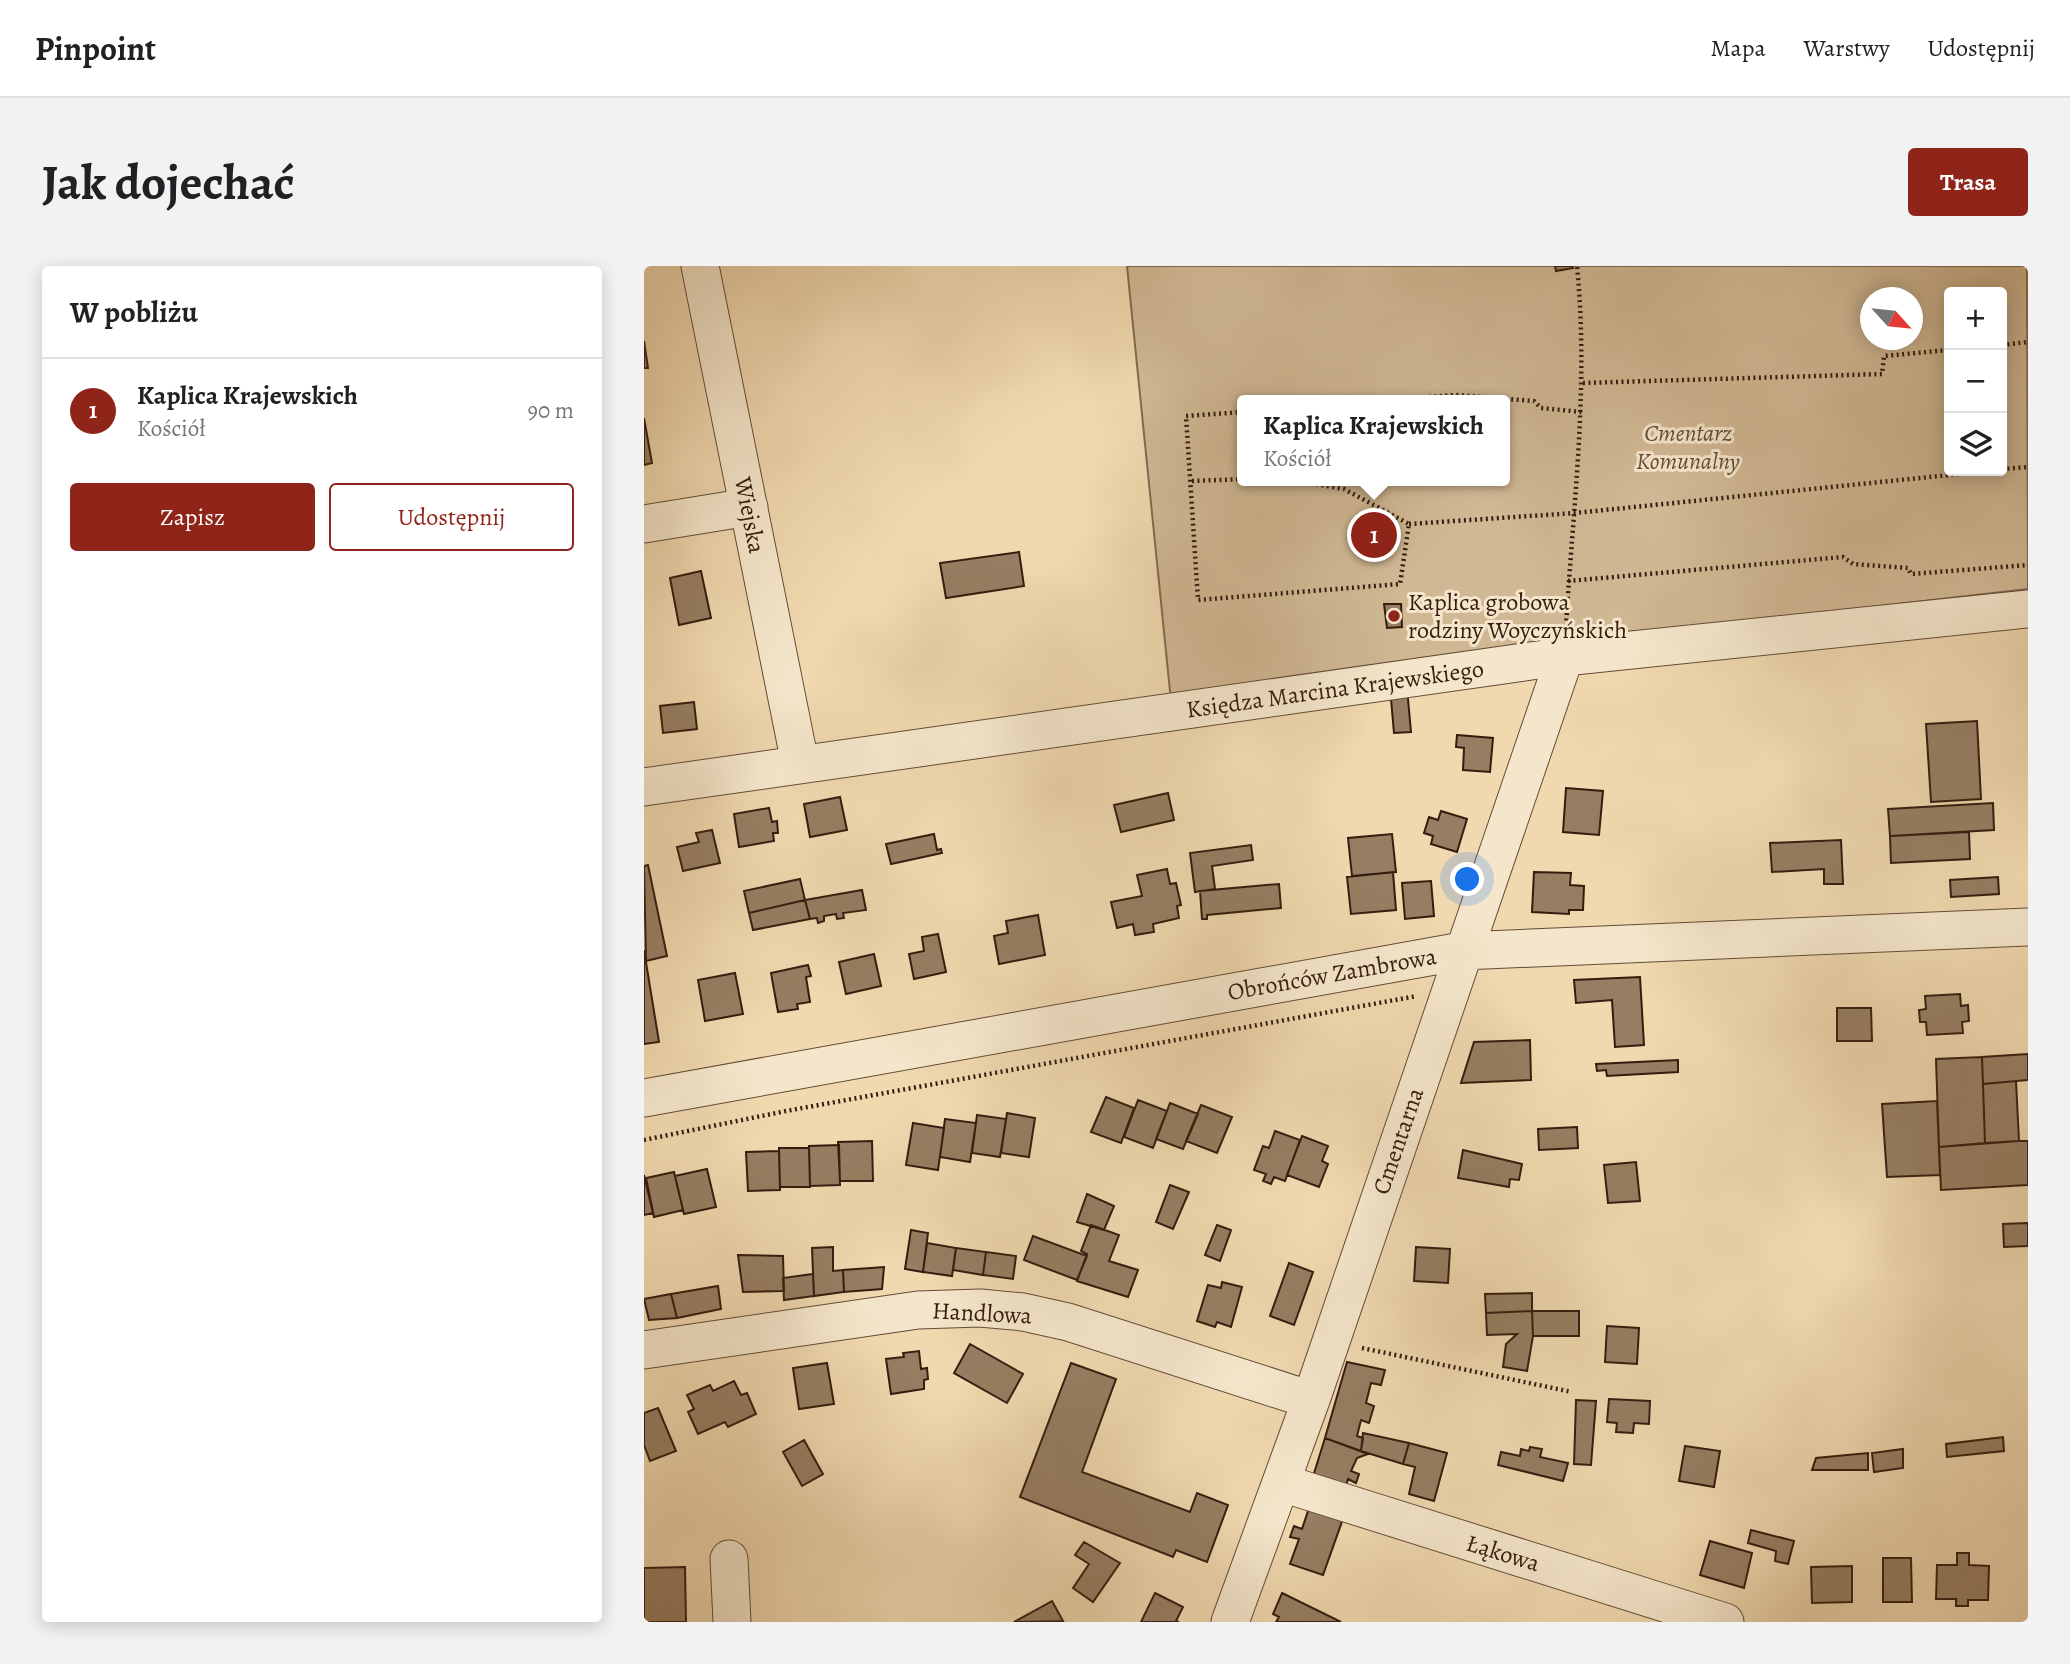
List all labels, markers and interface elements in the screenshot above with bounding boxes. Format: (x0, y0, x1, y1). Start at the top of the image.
text: Pinpoint (35, 26, 156, 71)
text: Mapa (1710, 32, 1766, 64)
text: Warstwy (1804, 32, 1890, 64)
text: Udostępnij (1928, 32, 2035, 64)
button: Trasa (1908, 148, 2028, 216)
text: Jak dojechać (42, 149, 295, 216)
north arrow (1860, 287, 1923, 350)
map controls (1944, 287, 2007, 476)
button: + (1944, 287, 2007, 350)
text: W pobliżu (70, 292, 198, 332)
button: − (1944, 350, 2007, 413)
text: Kaplica Krajewskich (137, 378, 358, 413)
text: 1 (89, 395, 97, 426)
text: 90 m (528, 395, 574, 426)
popup (1237, 395, 1510, 486)
text: Kaplica Krajewskich (1263, 408, 1484, 443)
text: Kościół (137, 413, 205, 444)
button: layers (1944, 413, 2007, 476)
park label: Cmentarz Komunalny (1636, 417, 1740, 477)
text: Kościół (1263, 443, 1331, 474)
street label: Wiejska (727, 473, 773, 557)
button: Zapisz (70, 483, 315, 551)
button: Udostępnij (329, 483, 574, 551)
pin: 1 (1351, 509, 1397, 561)
place label: Kaplica grobowa rodziny Woyczyńskich (1408, 586, 1627, 646)
marker: Kaplica grobowa rodziny Woyczyńskich (1386, 608, 1402, 624)
street label: Księdza Marcina Krajewskiego (1184, 652, 1486, 726)
your location (1450, 862, 1484, 896)
street label: Obrońców Zambrowa (1225, 940, 1440, 1008)
street label: Cmentarna (1365, 1083, 1431, 1199)
street label: Handlowa (931, 1294, 1034, 1332)
street label: Łąkowa (1462, 1527, 1544, 1580)

